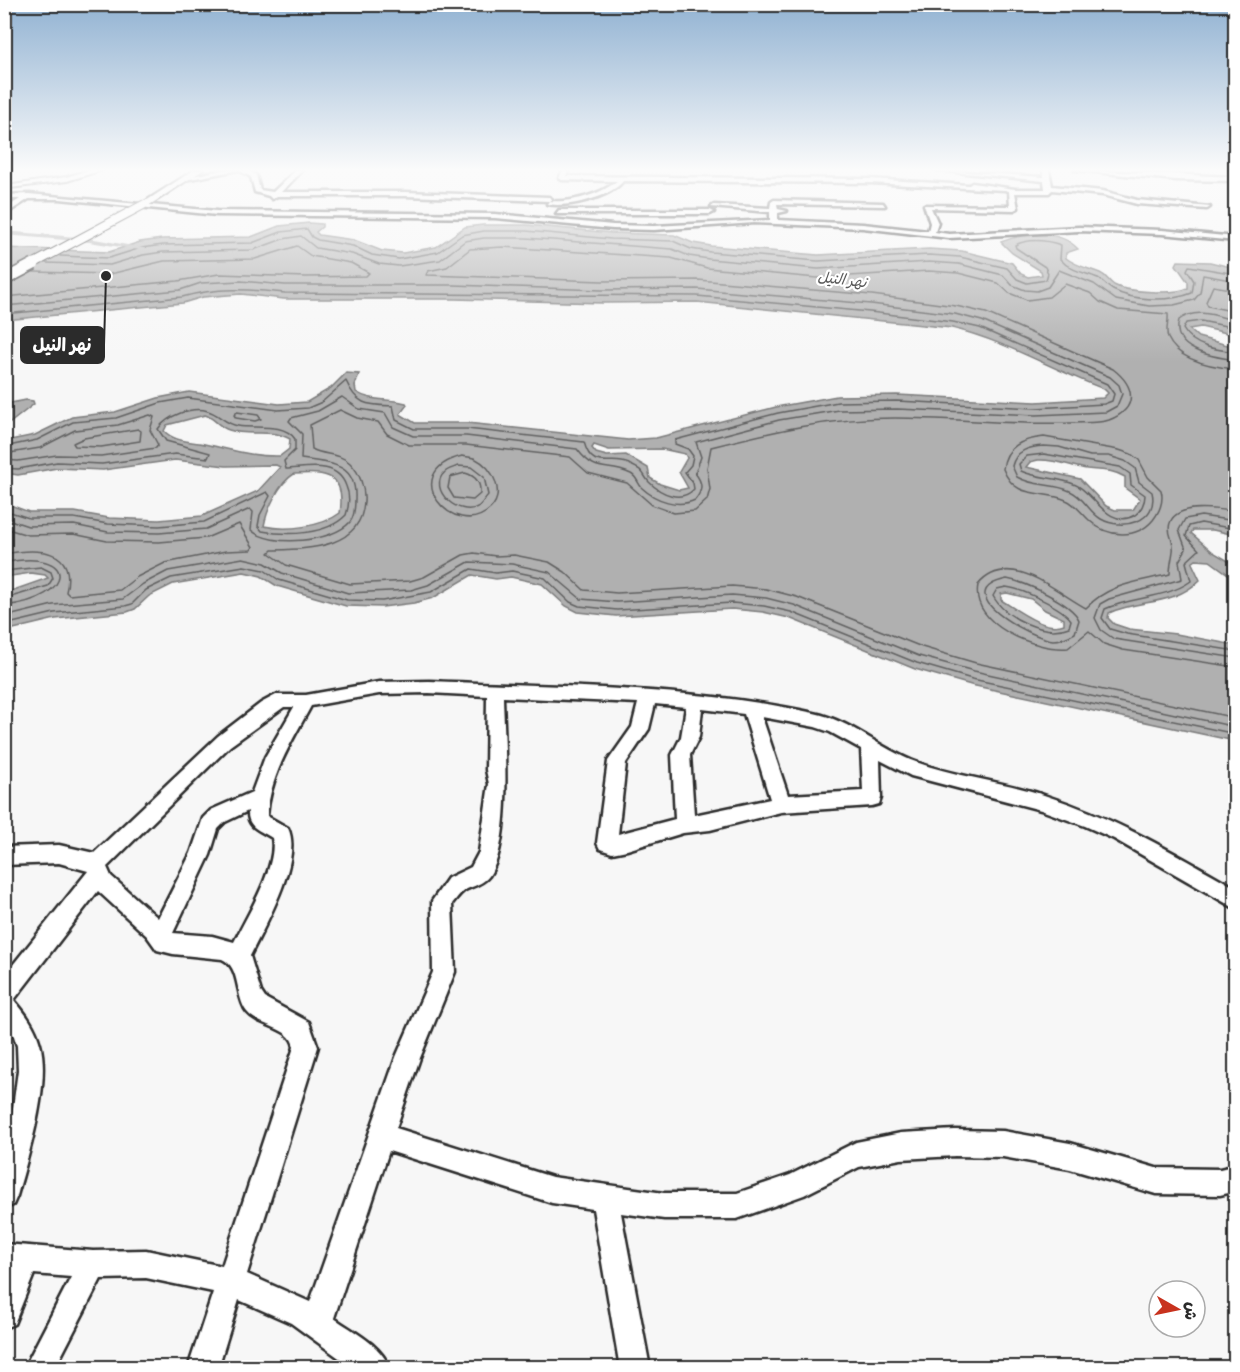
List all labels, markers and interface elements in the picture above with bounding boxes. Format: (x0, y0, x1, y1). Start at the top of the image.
water label: نهر النيل (816, 268, 869, 293)
callout: نهر النيل (21, 327, 104, 363)
text: نهر النيل (33, 334, 92, 357)
north arrow (1147, 1279, 1207, 1339)
text: ش (1180, 1301, 1202, 1321)

